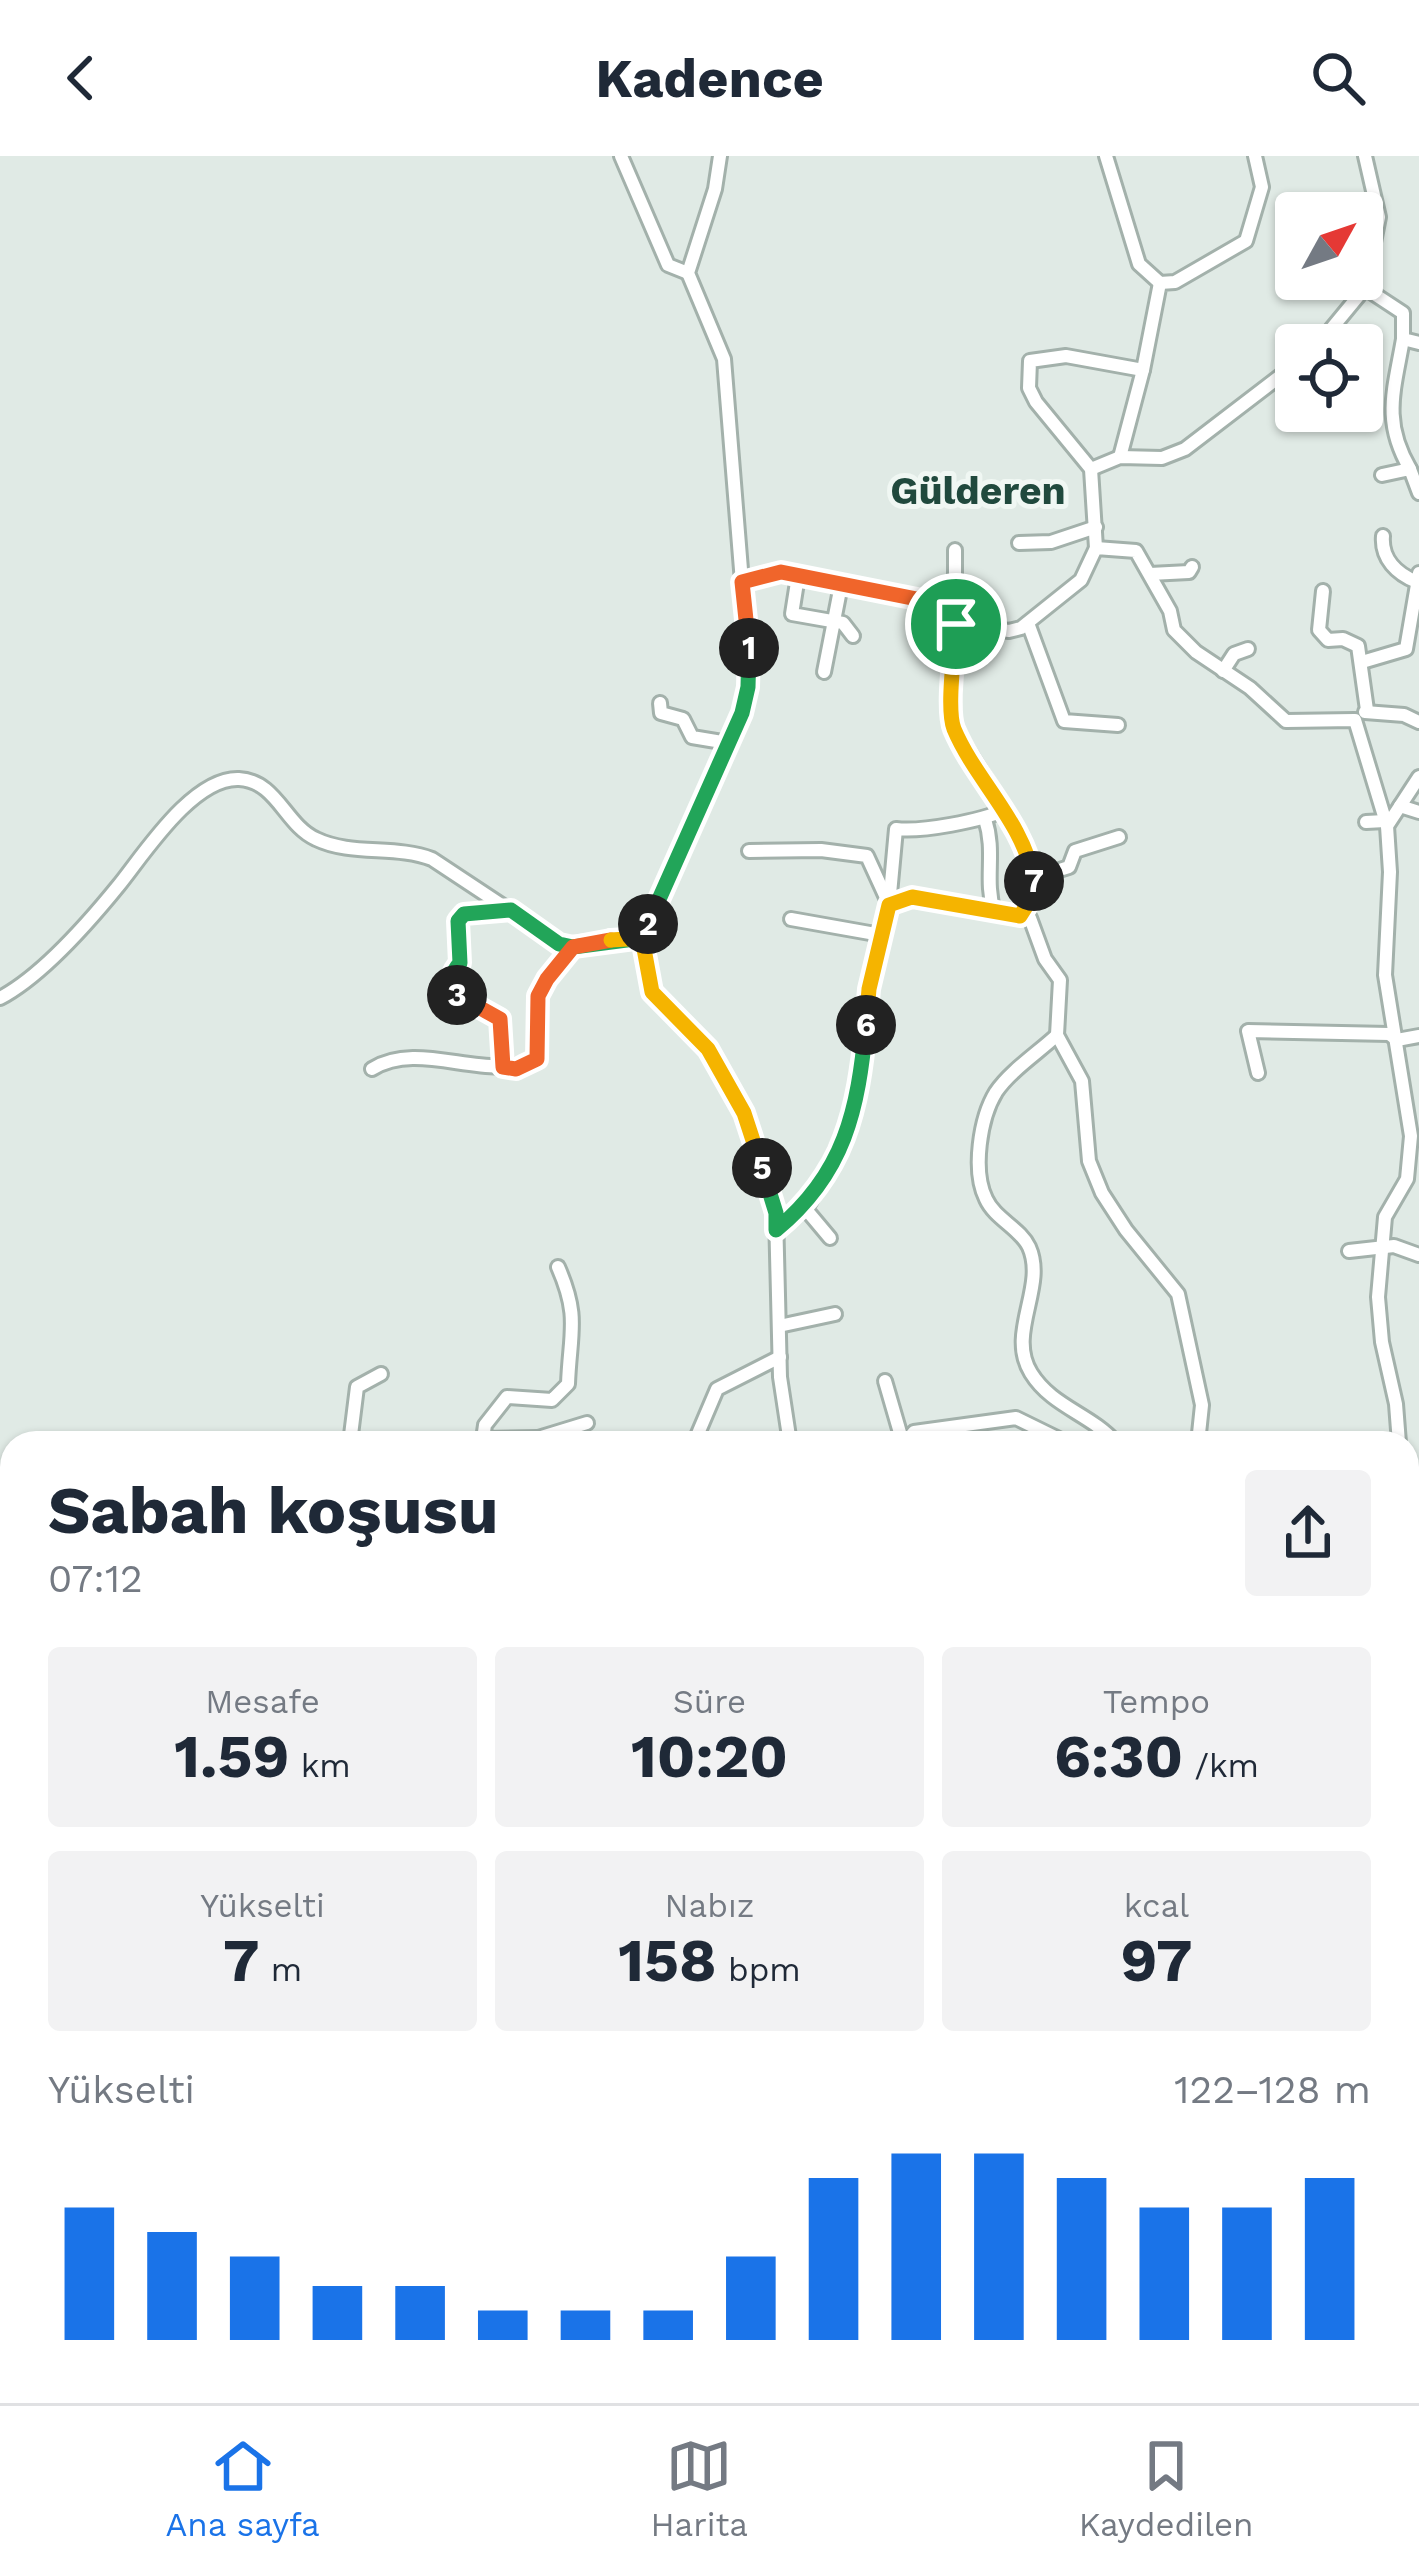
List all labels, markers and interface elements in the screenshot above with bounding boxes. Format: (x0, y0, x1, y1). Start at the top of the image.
icon: back (48, 45, 114, 111)
icon: search (1305, 45, 1371, 111)
text: Kadence (595, 47, 824, 110)
north arrow (1275, 192, 1383, 300)
map controls (1275, 192, 1383, 432)
button: locate (1275, 324, 1383, 432)
district label: Gülderen (890, 468, 1066, 513)
pin (905, 573, 1007, 675)
icon: arrive (923, 591, 989, 657)
pin: 1 (719, 618, 779, 678)
text: 1 (742, 628, 756, 667)
pin: 7 (1004, 851, 1064, 911)
text: 7 (1024, 861, 1044, 900)
pin: 2 (618, 894, 678, 954)
text: 2 (638, 904, 658, 943)
pin: 3 (427, 965, 487, 1025)
text: 3 (447, 975, 467, 1014)
pin: 6 (836, 995, 896, 1055)
text: 6 (856, 1005, 876, 1044)
pin: 5 (732, 1138, 792, 1198)
text: 5 (752, 1148, 772, 1187)
button: share (1245, 1470, 1371, 1596)
text: Sabah koşusu (48, 1472, 499, 1549)
text: 07:12 (48, 1556, 143, 1601)
text: Mesafe (205, 1682, 320, 1721)
text: Süre (673, 1682, 746, 1721)
text: Tempo (1103, 1682, 1210, 1721)
text: 1.59 (174, 1721, 289, 1792)
text: 10:20 (631, 1721, 788, 1792)
text: 6:30 (1054, 1721, 1183, 1792)
text: km (289, 1746, 351, 1785)
text: /km (1183, 1746, 1259, 1785)
text: Yükselti (200, 1886, 325, 1925)
text: Nabız (665, 1886, 754, 1925)
text: kcal (1124, 1886, 1189, 1925)
text: 7 (223, 1925, 259, 1996)
text: 158 (618, 1925, 717, 1996)
text: 97 (1121, 1925, 1192, 1996)
text: m (259, 1950, 302, 1989)
text: bpm (717, 1950, 801, 1989)
text: Yükselti (48, 2067, 195, 2112)
text: 122–128 m (1174, 2067, 1371, 2112)
tab: Ana sayfa (165, 2433, 320, 2544)
tab: Harita (651, 2433, 748, 2544)
tab: Kaydedilen (1079, 2433, 1254, 2544)

